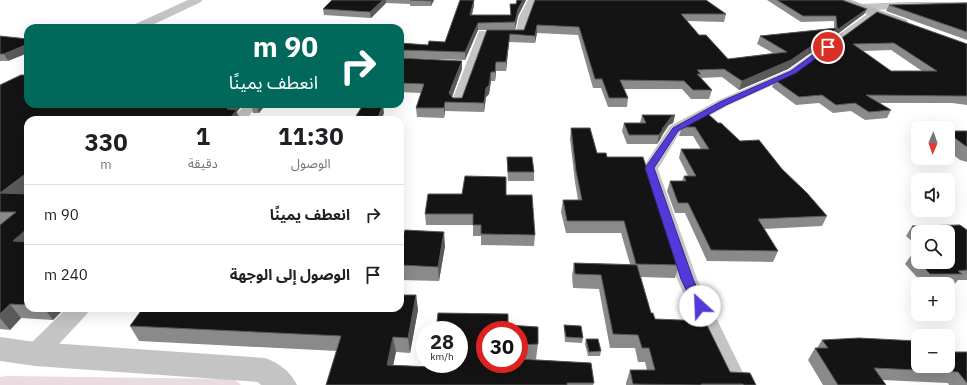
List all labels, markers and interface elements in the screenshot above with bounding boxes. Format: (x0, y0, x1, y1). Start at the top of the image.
text: 90 m (253, 28, 318, 65)
pin (811, 30, 845, 64)
icon: arrive (817, 36, 839, 58)
icon: right (332, 40, 384, 92)
text: انعطف يمينًا (229, 71, 318, 94)
text: 1 (196, 120, 210, 152)
text: 11:30 (278, 120, 344, 152)
north arrow (911, 121, 955, 165)
map controls (911, 121, 955, 373)
text: 330 (84, 126, 128, 158)
text: دقيقة (188, 155, 218, 172)
text: الوصول (291, 155, 331, 172)
text: m (100, 156, 112, 173)
button: sound (911, 173, 955, 217)
icon: right (362, 204, 384, 226)
text: 90 m (44, 205, 79, 224)
text: انعطف يمينًا (270, 205, 350, 224)
button: search (911, 225, 955, 269)
icon: arrive (362, 264, 384, 286)
text: 240 m (44, 265, 88, 284)
text: الوصول إلى الوجهة (230, 265, 350, 284)
button: + (911, 277, 955, 321)
position arrow (679, 285, 721, 327)
speed limit sign: 30 (476, 321, 528, 373)
text: 28 (430, 328, 454, 355)
button: − (911, 329, 955, 373)
text: km/h (430, 350, 454, 363)

